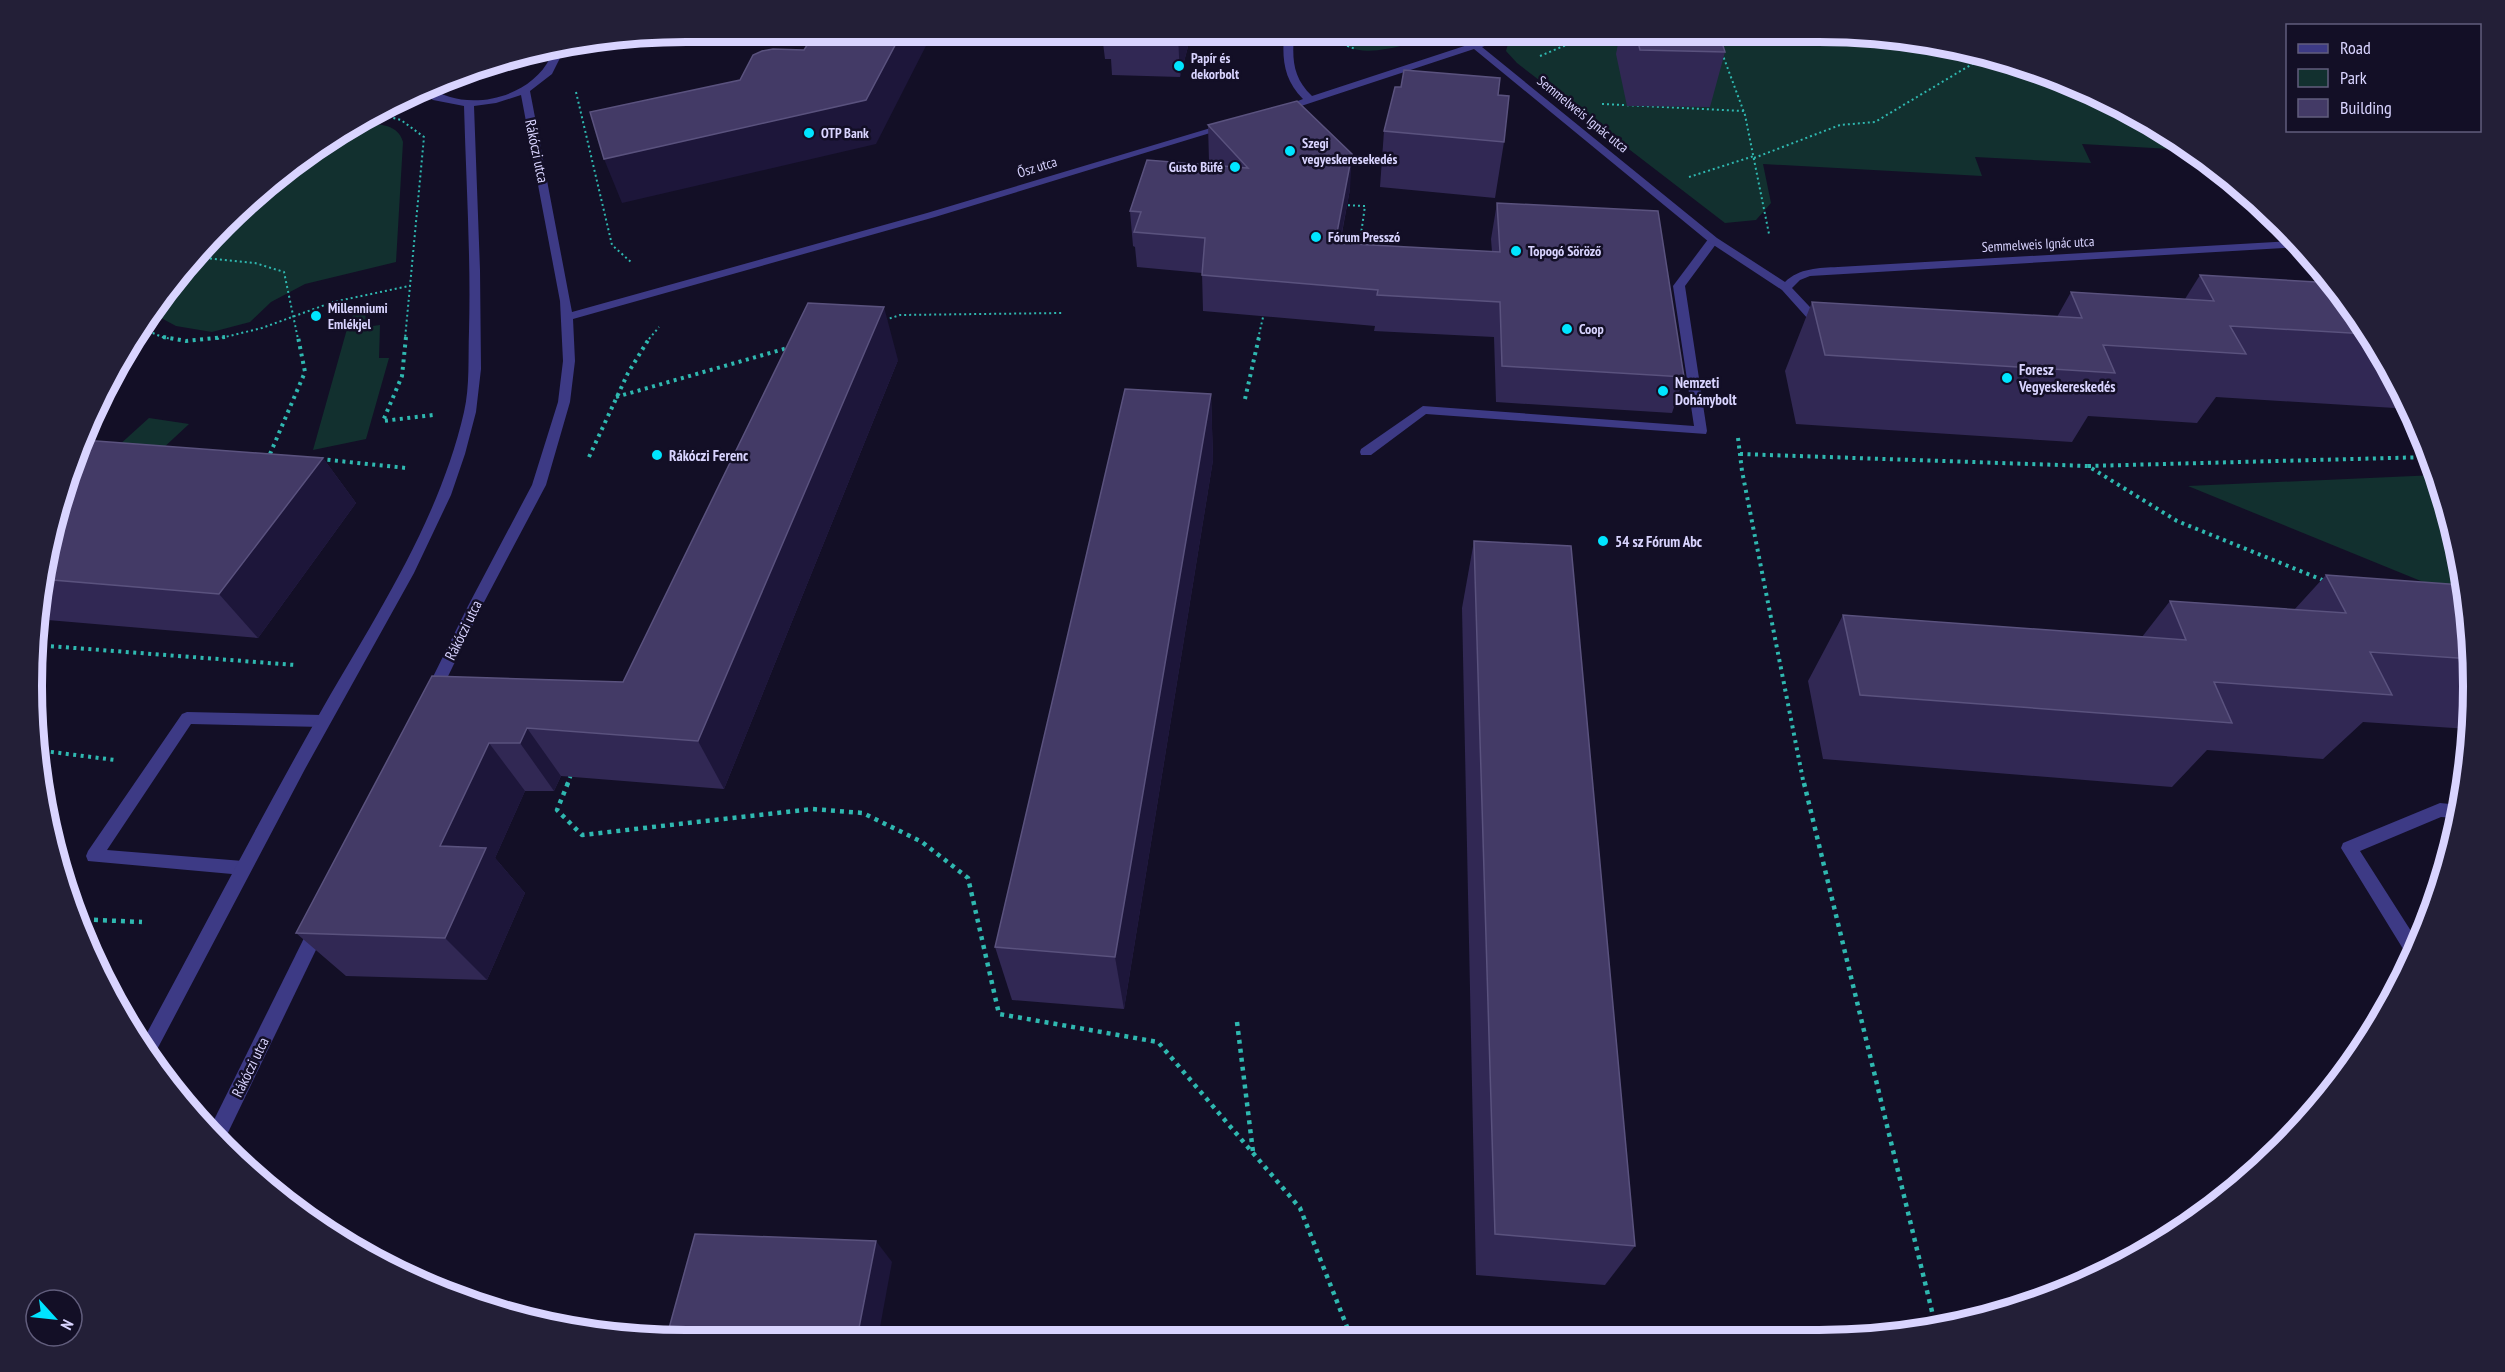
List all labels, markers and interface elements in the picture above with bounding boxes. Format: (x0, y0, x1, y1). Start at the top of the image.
legend (2286, 24, 2481, 132)
text: Road (2340, 36, 2371, 59)
place label: Papír és dekorbolt (1191, 49, 1239, 83)
marker: Papír és dekorbolt (1172, 59, 1186, 73)
text: Park (2340, 66, 2367, 89)
street label: Semmelweis Ignác utca (1533, 71, 1633, 157)
text: Building (2340, 96, 2392, 119)
street label: Rákóczi utca (521, 118, 553, 184)
place label: OTP Bank (821, 124, 869, 142)
marker: OTP Bank (802, 126, 816, 140)
place label: Szegi vegyeskeresekedés (1301, 134, 1398, 168)
marker: Szegi vegyeskeresekedés (1283, 144, 1297, 158)
street label: Ősz utca (1015, 152, 1059, 182)
place label: Gusto Büfé (1169, 158, 1223, 176)
marker: Gusto Büfé (1228, 160, 1242, 174)
place label: Fórum Presszó (1328, 228, 1400, 246)
marker: Fórum Presszó (1309, 230, 1323, 244)
street label: Semmelweis Ignác utca (1981, 232, 2095, 256)
place label: Topogó Söröző (1528, 242, 1601, 260)
marker: Topogó Söröző (1509, 244, 1523, 258)
place label: Millenniumi Emlékjel (328, 299, 388, 333)
marker: Millenniumi Emlékjel (309, 309, 323, 323)
place label: Coop (1579, 320, 1604, 338)
marker: Coop (1560, 322, 1574, 336)
place label: Foresz Vegyeskereskedés (2018, 360, 2116, 396)
marker: Foresz Vegyeskereskedés (2000, 371, 2014, 385)
place label: Nemzeti Dohánybolt (1675, 373, 1737, 409)
marker: Nemzeti Dohánybolt (1656, 384, 1670, 398)
place label: Rákóczi Ferenc (669, 446, 749, 465)
marker: Rákóczi Ferenc (650, 448, 664, 462)
place label: 54 sz Fórum Abc (1615, 532, 1703, 551)
marker: 54 sz Fórum Abc (1596, 534, 1610, 548)
street label: Rákóczi utca (440, 597, 486, 663)
street label: Rákóczi utca (227, 1034, 273, 1100)
north arrow (24, 1288, 84, 1348)
text: N (56, 1316, 78, 1333)

